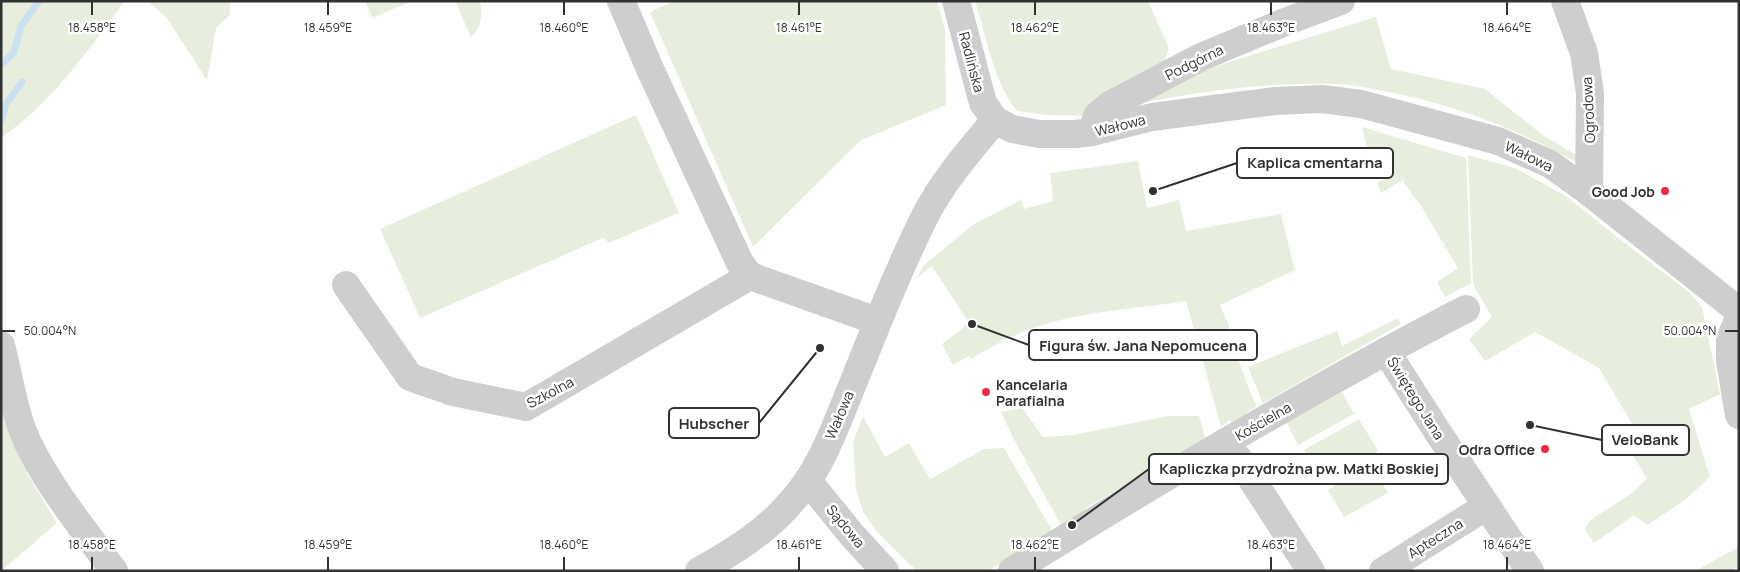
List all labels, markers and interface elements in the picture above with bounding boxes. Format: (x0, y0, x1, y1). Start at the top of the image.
text: 18.458°E (68, 19, 116, 36)
text: 18.459°E (304, 19, 352, 36)
text: 18.460°E (540, 19, 589, 36)
text: 18.461°E (776, 19, 822, 36)
text: 18.462°E (1011, 19, 1059, 36)
text: 18.463°E (1247, 19, 1295, 36)
text: 18.464°E (1483, 19, 1531, 36)
street label: Radlińska (955, 30, 989, 94)
street label: Podgórna (1162, 40, 1226, 84)
street label: Ogrodowa (1577, 77, 1599, 143)
street label: Wałowa (1093, 110, 1147, 140)
street label: Wałowa (1502, 136, 1556, 176)
callout: Kaplica cmentarna (1237, 148, 1393, 178)
text: Kaplica cmentarna (1247, 152, 1383, 173)
place label: Good Job (1592, 182, 1655, 201)
marker: Good Job (1659, 185, 1671, 197)
text: 50.004°N (24, 322, 76, 339)
text: 50.004°N (1664, 322, 1716, 339)
callout: Figura św. Jana Nepomucena (1029, 330, 1257, 360)
text: Figura św. Jana Nepomucena (1039, 335, 1247, 356)
street label: Świętego Jana (1383, 353, 1449, 443)
street label: Szkolna (523, 372, 577, 412)
place label: Kancelaria Parafialna (996, 375, 1068, 410)
marker: Kancelaria Parafialna (980, 386, 992, 398)
street label: Wałowa (820, 388, 858, 442)
street label: Kościelna (1232, 397, 1294, 445)
callout: Hubscher (669, 408, 759, 438)
text: Hubscher (679, 413, 749, 434)
callout: VeloBank (1602, 425, 1689, 455)
text: VeloBank (1612, 429, 1679, 450)
place label: Odra Office (1459, 440, 1535, 459)
marker: Odra Office (1539, 443, 1551, 455)
callout: Kapliczka przydrożna pw. Matki Boskiej (1149, 454, 1448, 484)
text: Kapliczka przydrożna pw. Matki Boskiej (1159, 458, 1439, 479)
street label: Sądowa (822, 500, 870, 552)
street label: Apteczna (1404, 514, 1466, 562)
text: 18.458°E (68, 536, 116, 553)
text: 18.459°E (304, 536, 352, 553)
text: 18.460°E (540, 536, 589, 553)
text: 18.461°E (776, 536, 822, 553)
text: 18.462°E (1011, 536, 1059, 553)
text: 18.463°E (1247, 536, 1295, 553)
text: 18.464°E (1483, 536, 1531, 553)

